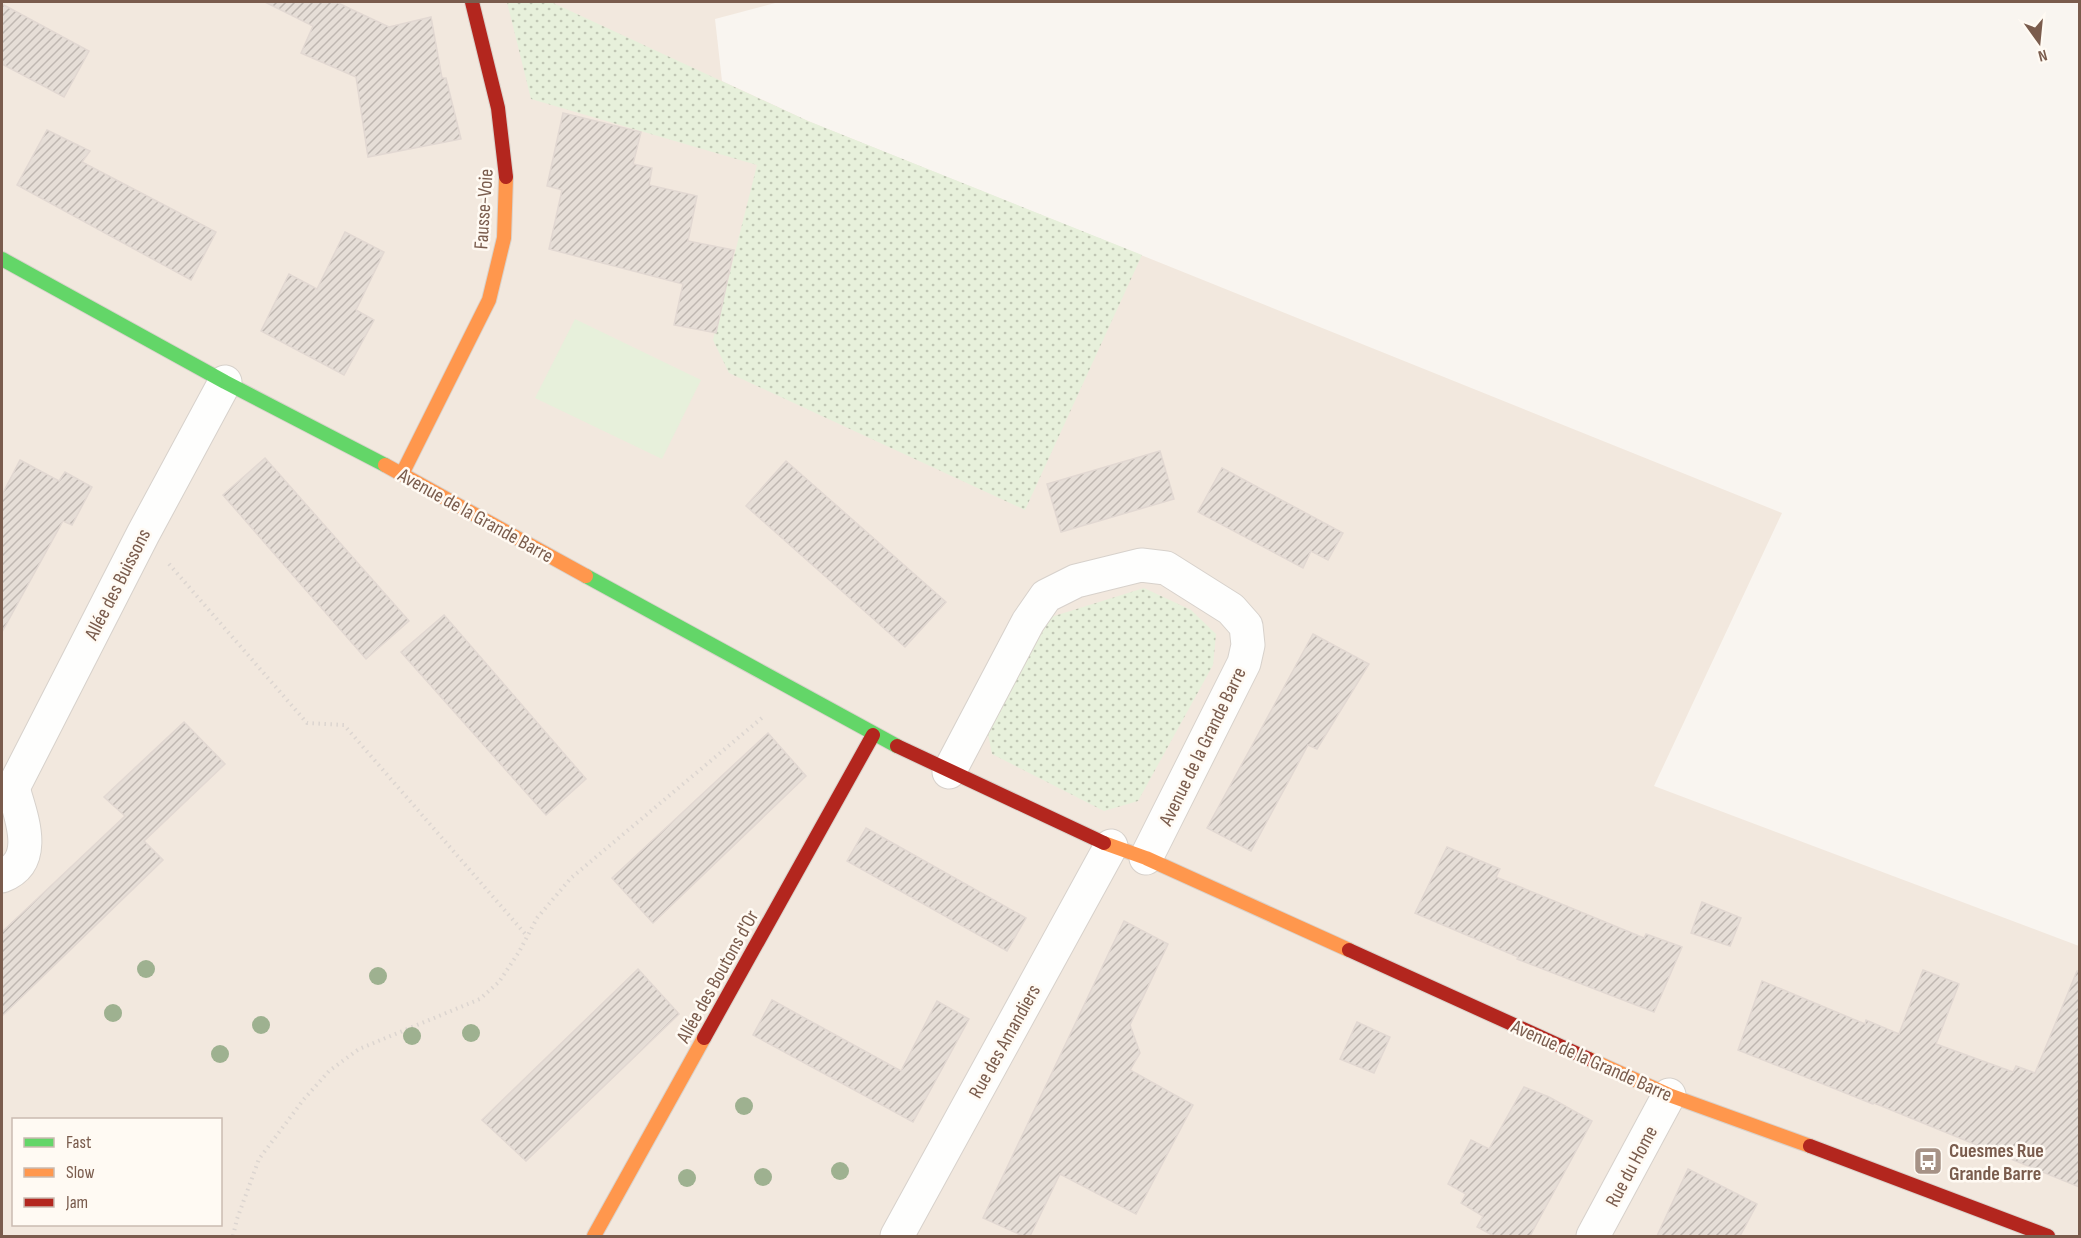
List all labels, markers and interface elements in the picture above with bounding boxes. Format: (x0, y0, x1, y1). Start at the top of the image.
north arrow (2009, 12, 2069, 72)
text: N (2036, 45, 2049, 65)
street label: Fausse-Voie (469, 168, 499, 250)
street label: Avenue de la Grande Barre (393, 463, 557, 568)
street label: Allée des Buissons (79, 525, 156, 645)
street label: Avenue de la Grande Barre (1154, 663, 1252, 831)
street label: Allée des Boutons d'Or (671, 906, 764, 1048)
street label: Rue des Amandiers (964, 980, 1046, 1103)
street label: Avenue de la Grande Barre (1507, 1014, 1676, 1107)
legend (12, 1118, 222, 1226)
street label: Rue du Home (1601, 1122, 1663, 1211)
text: Fast (66, 1132, 92, 1153)
place label: Cuesmes Rue Grande Barre (1949, 1139, 2044, 1186)
bus stop icon: Cuesmes Rue Grande Barre (1912, 1145, 1944, 1177)
text: Slow (66, 1162, 95, 1183)
text: Jam (65, 1192, 88, 1213)

